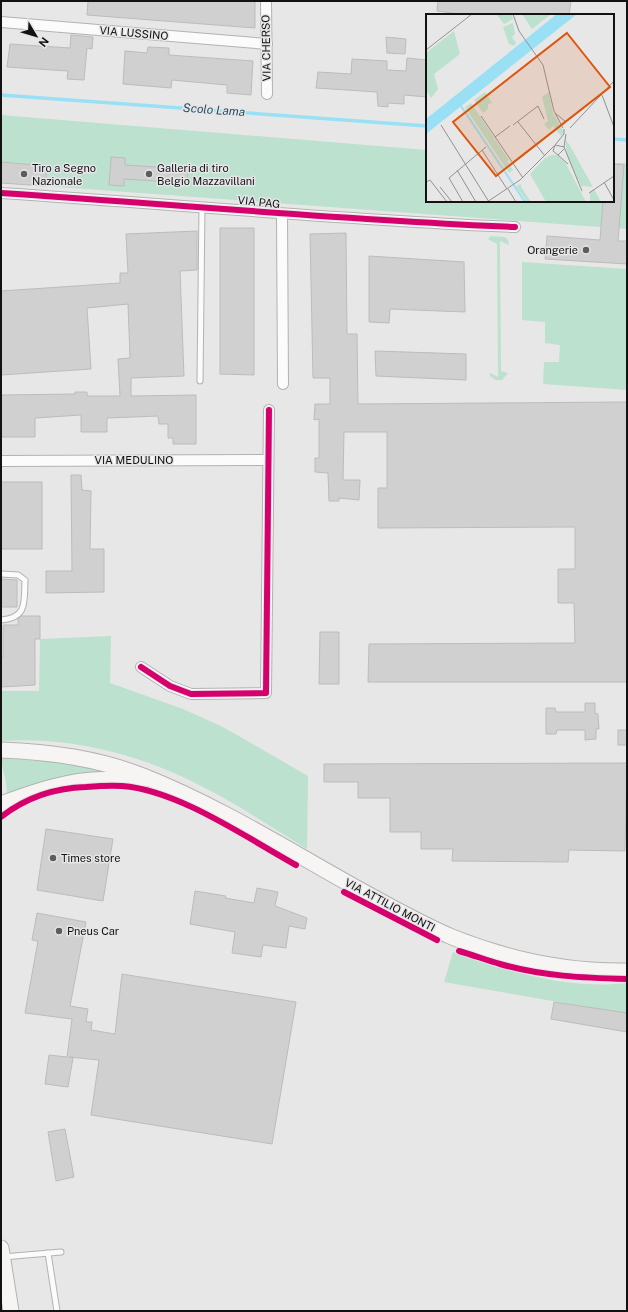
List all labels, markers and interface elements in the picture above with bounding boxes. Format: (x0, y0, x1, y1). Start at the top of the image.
inset map (426, 14, 614, 202)
street label: VIA CHERSO (259, 15, 273, 81)
north arrow (16, 16, 56, 56)
street label: VIA LUSSINO (99, 24, 169, 42)
text: N (37, 35, 51, 49)
water label: Scolo Lama (182, 101, 246, 119)
place label: Tiro a Segno Nazionale (32, 162, 96, 187)
place label: Galleria di tiro Belgio Mazzavillani (157, 162, 255, 187)
marker: Tiro a Segno Nazionale (19, 169, 29, 179)
marker: Galleria di tiro Belgio Mazzavillani (144, 169, 154, 179)
street label: VIA PAG (237, 194, 281, 210)
place label: Orangerie (527, 244, 578, 256)
marker: Orangerie (581, 245, 591, 255)
street label: VIA MEDULINO (95, 454, 173, 466)
place label: Times store (61, 852, 120, 864)
marker: Times store (48, 853, 58, 863)
street label: VIA ATTILIO MONTI (343, 876, 437, 934)
place label: Pneus Car (67, 925, 119, 937)
marker: Pneus Car (54, 926, 64, 936)

